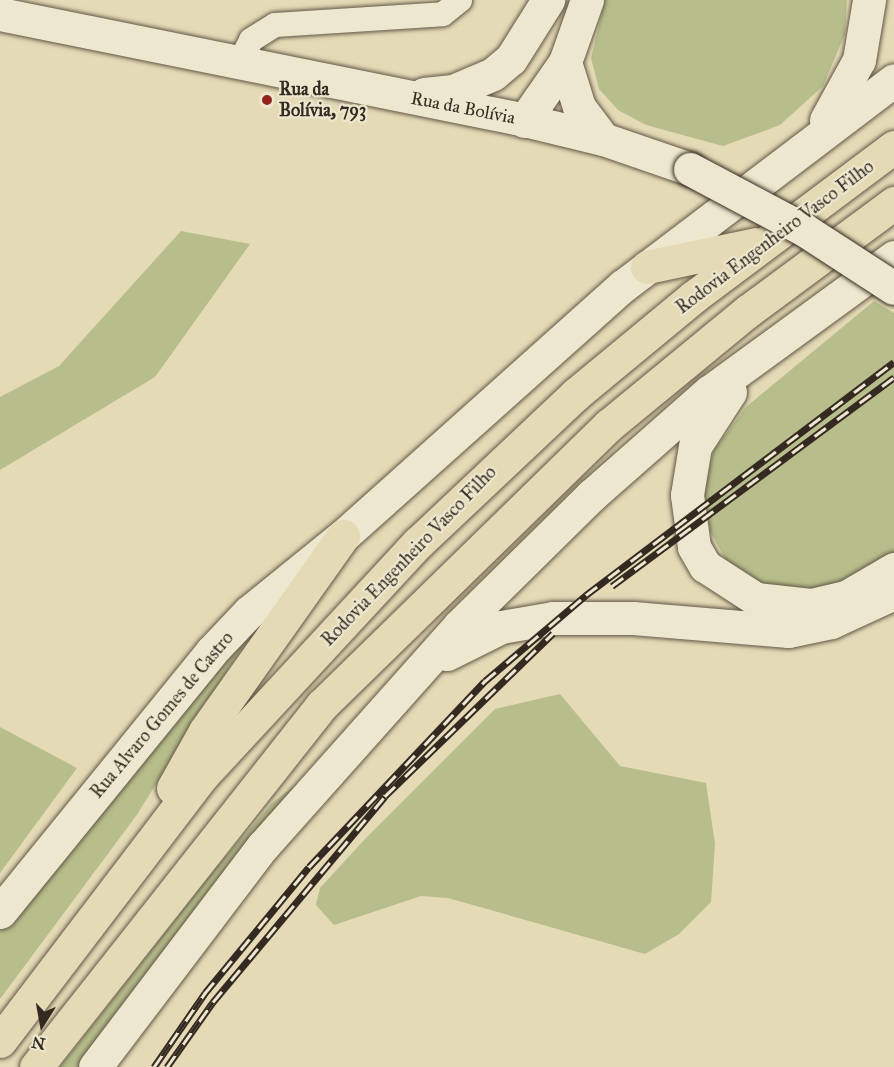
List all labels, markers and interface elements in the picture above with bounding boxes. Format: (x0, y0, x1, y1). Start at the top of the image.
place label: Rua da Bolívia, 793 (279, 79, 366, 122)
street label: Rua da Bolívia (409, 87, 517, 129)
marker: Rua da Bolívia, 793 (260, 93, 274, 107)
street label: Rodovia Engenheiro Vasco Filho (672, 156, 878, 318)
street label: Rodovia Engenheiro Vasco Filho (317, 461, 501, 651)
street label: Rua Alvaro Gomes de Castro (86, 627, 238, 803)
north arrow (12, 995, 72, 1055)
text: N (30, 1033, 47, 1054)

